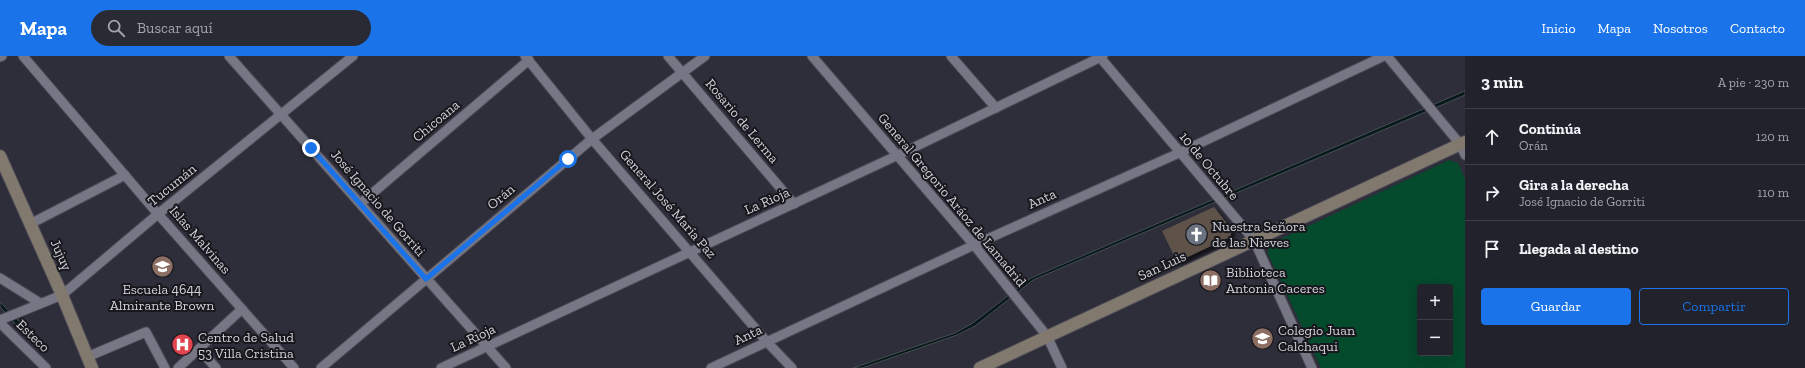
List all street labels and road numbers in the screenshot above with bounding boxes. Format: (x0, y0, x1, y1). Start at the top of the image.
street label: Rosario de Lerma (702, 75, 782, 167)
street label: Chicoana (409, 96, 463, 146)
street label: General Gregorio Aráoz de Lamadrid (874, 110, 1030, 291)
street label: 10 de Octubre (1176, 128, 1243, 204)
street label: José Ignacio de Gorriti (327, 146, 429, 260)
street label: General José María Paz (616, 146, 720, 262)
street label: Tucumán (144, 160, 200, 210)
street label: Orán (484, 181, 518, 213)
street label: La Rioja (742, 183, 792, 218)
street label: Anta (1025, 185, 1059, 213)
street label: Islas Malvinas (166, 202, 234, 278)
street label: Jujuy (47, 237, 76, 274)
street label: San Luis (1135, 248, 1189, 284)
street label: Esteco (13, 316, 53, 356)
street label: La Rioja (448, 320, 498, 356)
street label: Anta (731, 321, 765, 349)

